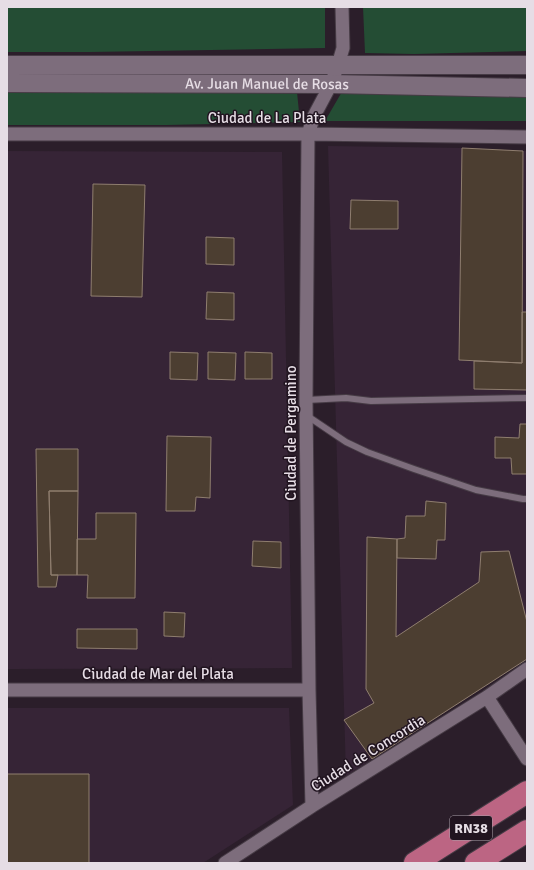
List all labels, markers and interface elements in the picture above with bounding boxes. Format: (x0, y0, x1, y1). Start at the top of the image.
street label: Av. Juan Manuel de Rosas (185, 75, 350, 93)
street label: Ciudad de La Plata (208, 109, 326, 127)
street label: Ciudad de Pergamino (282, 365, 300, 501)
street label: Ciudad de Mar del Plata (82, 665, 234, 683)
street label: Ciudad de Concordia (307, 711, 429, 795)
road number: RN38 (450, 816, 492, 840)

